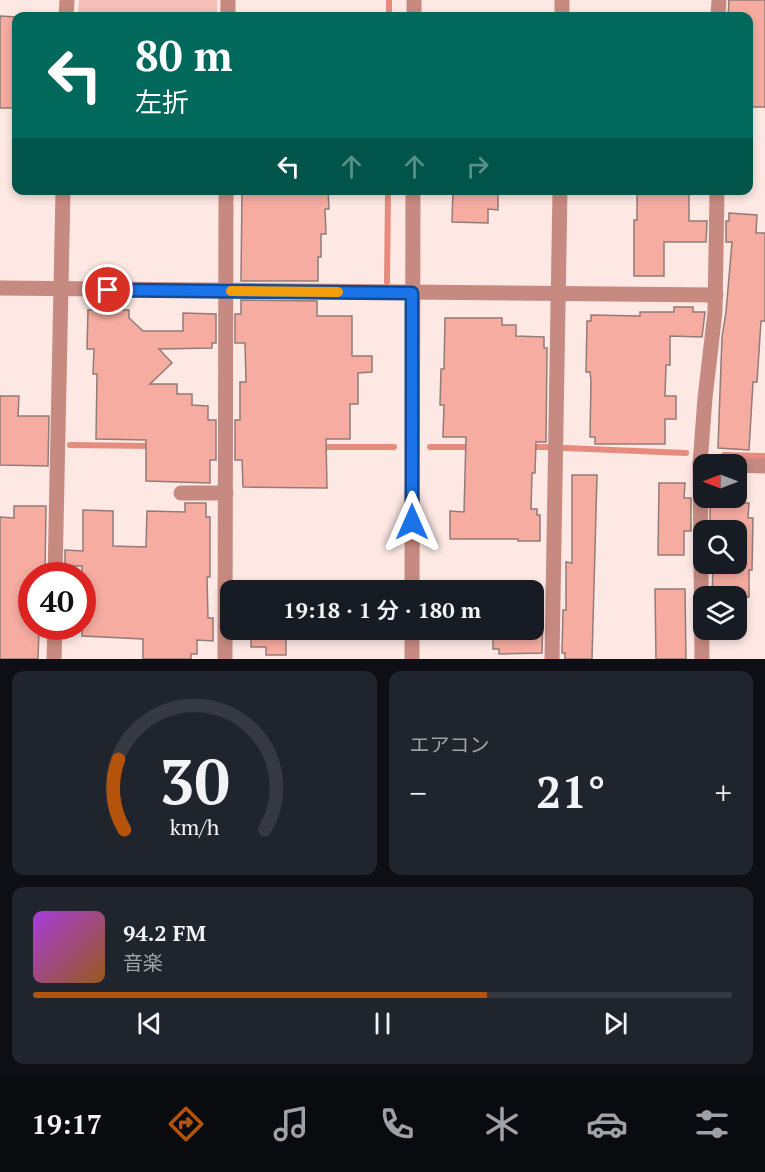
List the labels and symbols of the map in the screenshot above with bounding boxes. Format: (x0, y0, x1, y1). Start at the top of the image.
pin (82, 264, 133, 315)
north arrow (693, 454, 747, 508)
position arrow (380, 490, 444, 554)
speed limit sign: 40 (18, 562, 96, 640)

